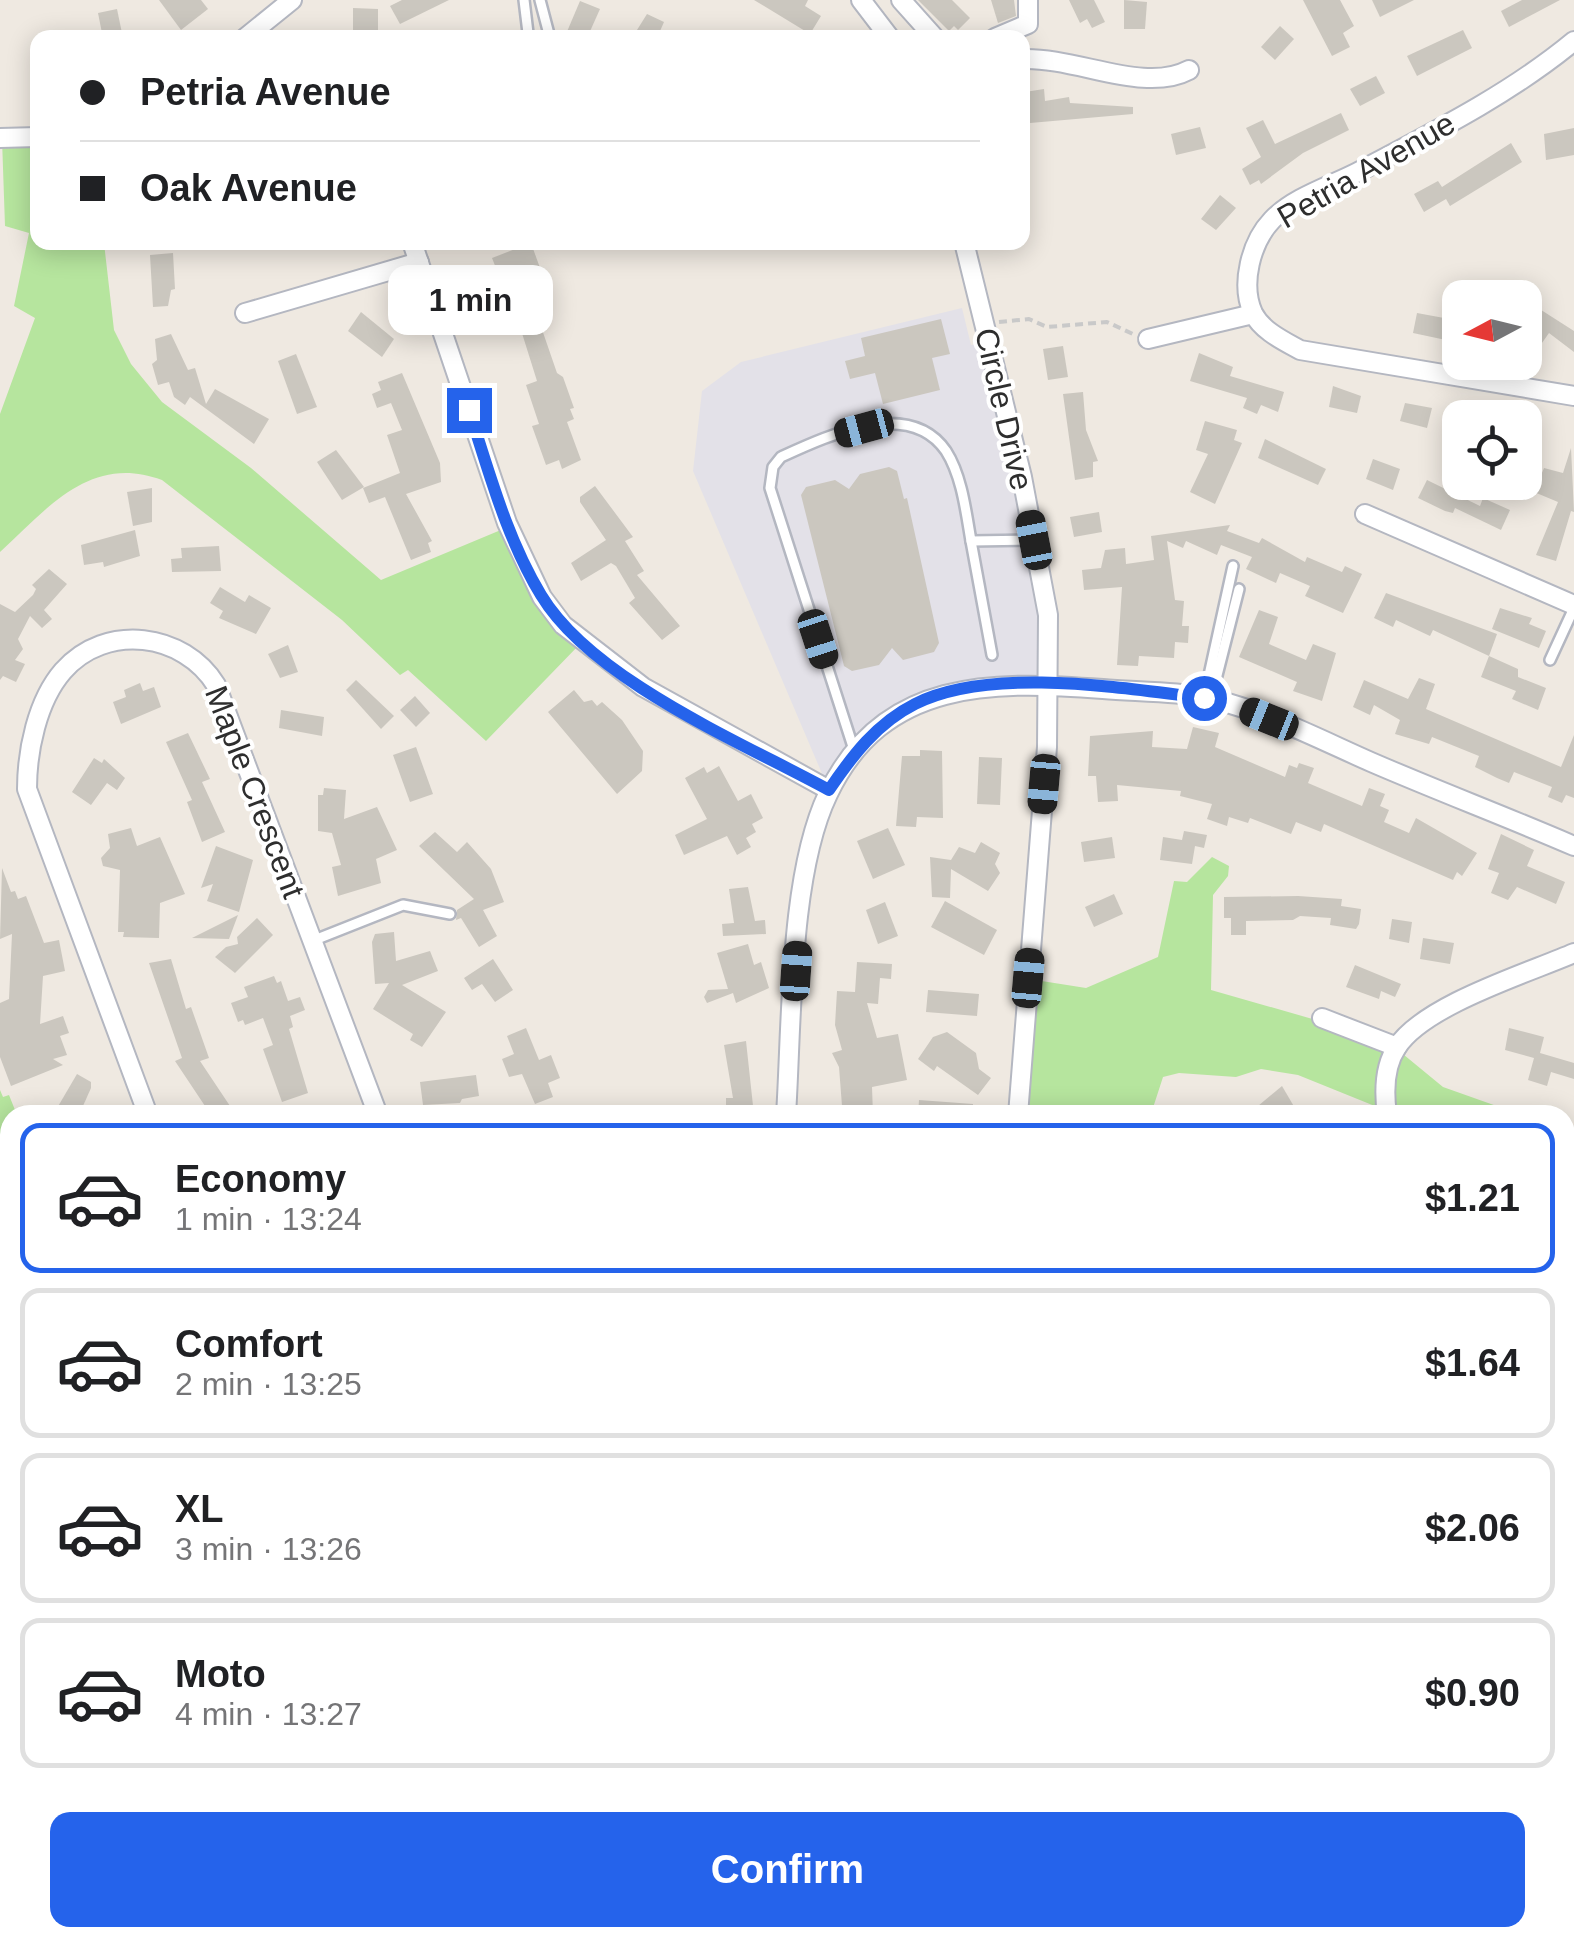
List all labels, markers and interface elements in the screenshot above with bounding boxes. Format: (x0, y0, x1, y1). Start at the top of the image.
text: Petria Avenue (140, 71, 391, 113)
street label: Petria Avenue (1271, 105, 1461, 235)
text: Oak Avenue (140, 167, 357, 209)
callout: 1 min (386, 265, 552, 335)
north arrow (1442, 280, 1542, 380)
map controls (1442, 280, 1542, 500)
text: 1 min (429, 282, 512, 318)
street label: Circle Drive (968, 324, 1040, 494)
route end (447, 388, 492, 433)
button: locate (1442, 400, 1542, 500)
car (831, 406, 897, 450)
car (1014, 508, 1054, 572)
car (794, 606, 842, 672)
route start (1182, 676, 1227, 721)
street label: Maple Crescent (198, 681, 312, 903)
car (1236, 694, 1302, 744)
car (1026, 753, 1062, 815)
car (779, 940, 813, 1002)
car (1010, 947, 1046, 1009)
icon: car (55, 1153, 145, 1243)
text: Economy (175, 1158, 346, 1200)
text: $1.21 (1425, 1177, 1520, 1219)
text: 1 min · 13:24 (175, 1201, 362, 1237)
icon: car (55, 1318, 145, 1408)
text: Comfort (175, 1323, 323, 1365)
text: $1.64 (1425, 1342, 1520, 1384)
text: 2 min · 13:25 (175, 1366, 362, 1402)
icon: car (55, 1483, 145, 1573)
text: XL (175, 1488, 224, 1530)
text: $2.06 (1425, 1507, 1520, 1549)
text: 3 min · 13:26 (175, 1531, 362, 1567)
icon: car (55, 1648, 145, 1738)
text: Moto (175, 1653, 266, 1695)
text: $0.90 (1425, 1672, 1520, 1714)
text: 4 min · 13:27 (175, 1696, 362, 1732)
button: Confirm (50, 1812, 1525, 1927)

